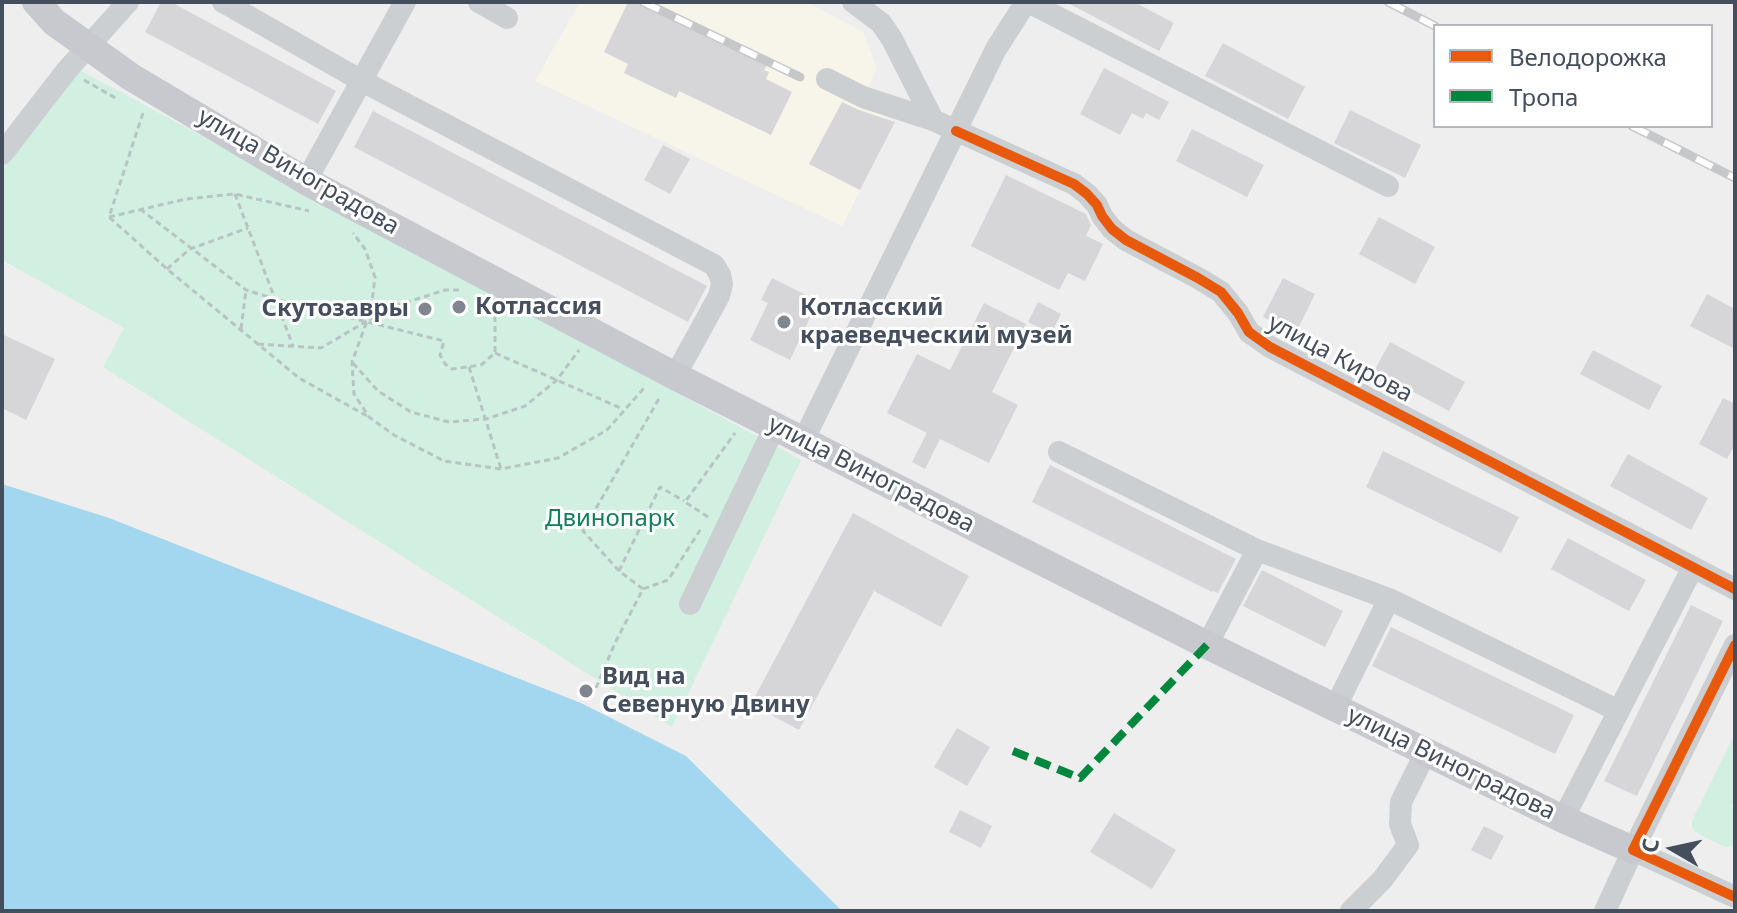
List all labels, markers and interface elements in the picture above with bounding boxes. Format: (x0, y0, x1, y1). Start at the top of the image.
legend (1433, 24, 1713, 128)
text: Велодорожка (1509, 40, 1667, 73)
text: Тропа (1509, 80, 1578, 113)
street label: улица Виноградова (192, 103, 404, 241)
place label: Котлассия (475, 293, 602, 321)
place label: Котласский краеведческий музей (800, 294, 1073, 350)
place label: Скутозавры (262, 295, 409, 323)
marker: Котлассия (450, 298, 468, 316)
marker: Скутозавры (416, 300, 434, 318)
street label: улица Кирова (1263, 309, 1417, 409)
marker: Котласский краеведческий музей (775, 313, 793, 331)
street label: улица Виноградова (763, 410, 979, 540)
park label: Двинопарк (545, 505, 675, 533)
place label: Вид на Северную Двину (602, 663, 810, 719)
marker: Вид на Северную Двину (577, 682, 595, 700)
street label: улица Виноградова (1342, 701, 1560, 827)
north arrow (1633, 809, 1713, 889)
text: С (1633, 836, 1665, 855)

